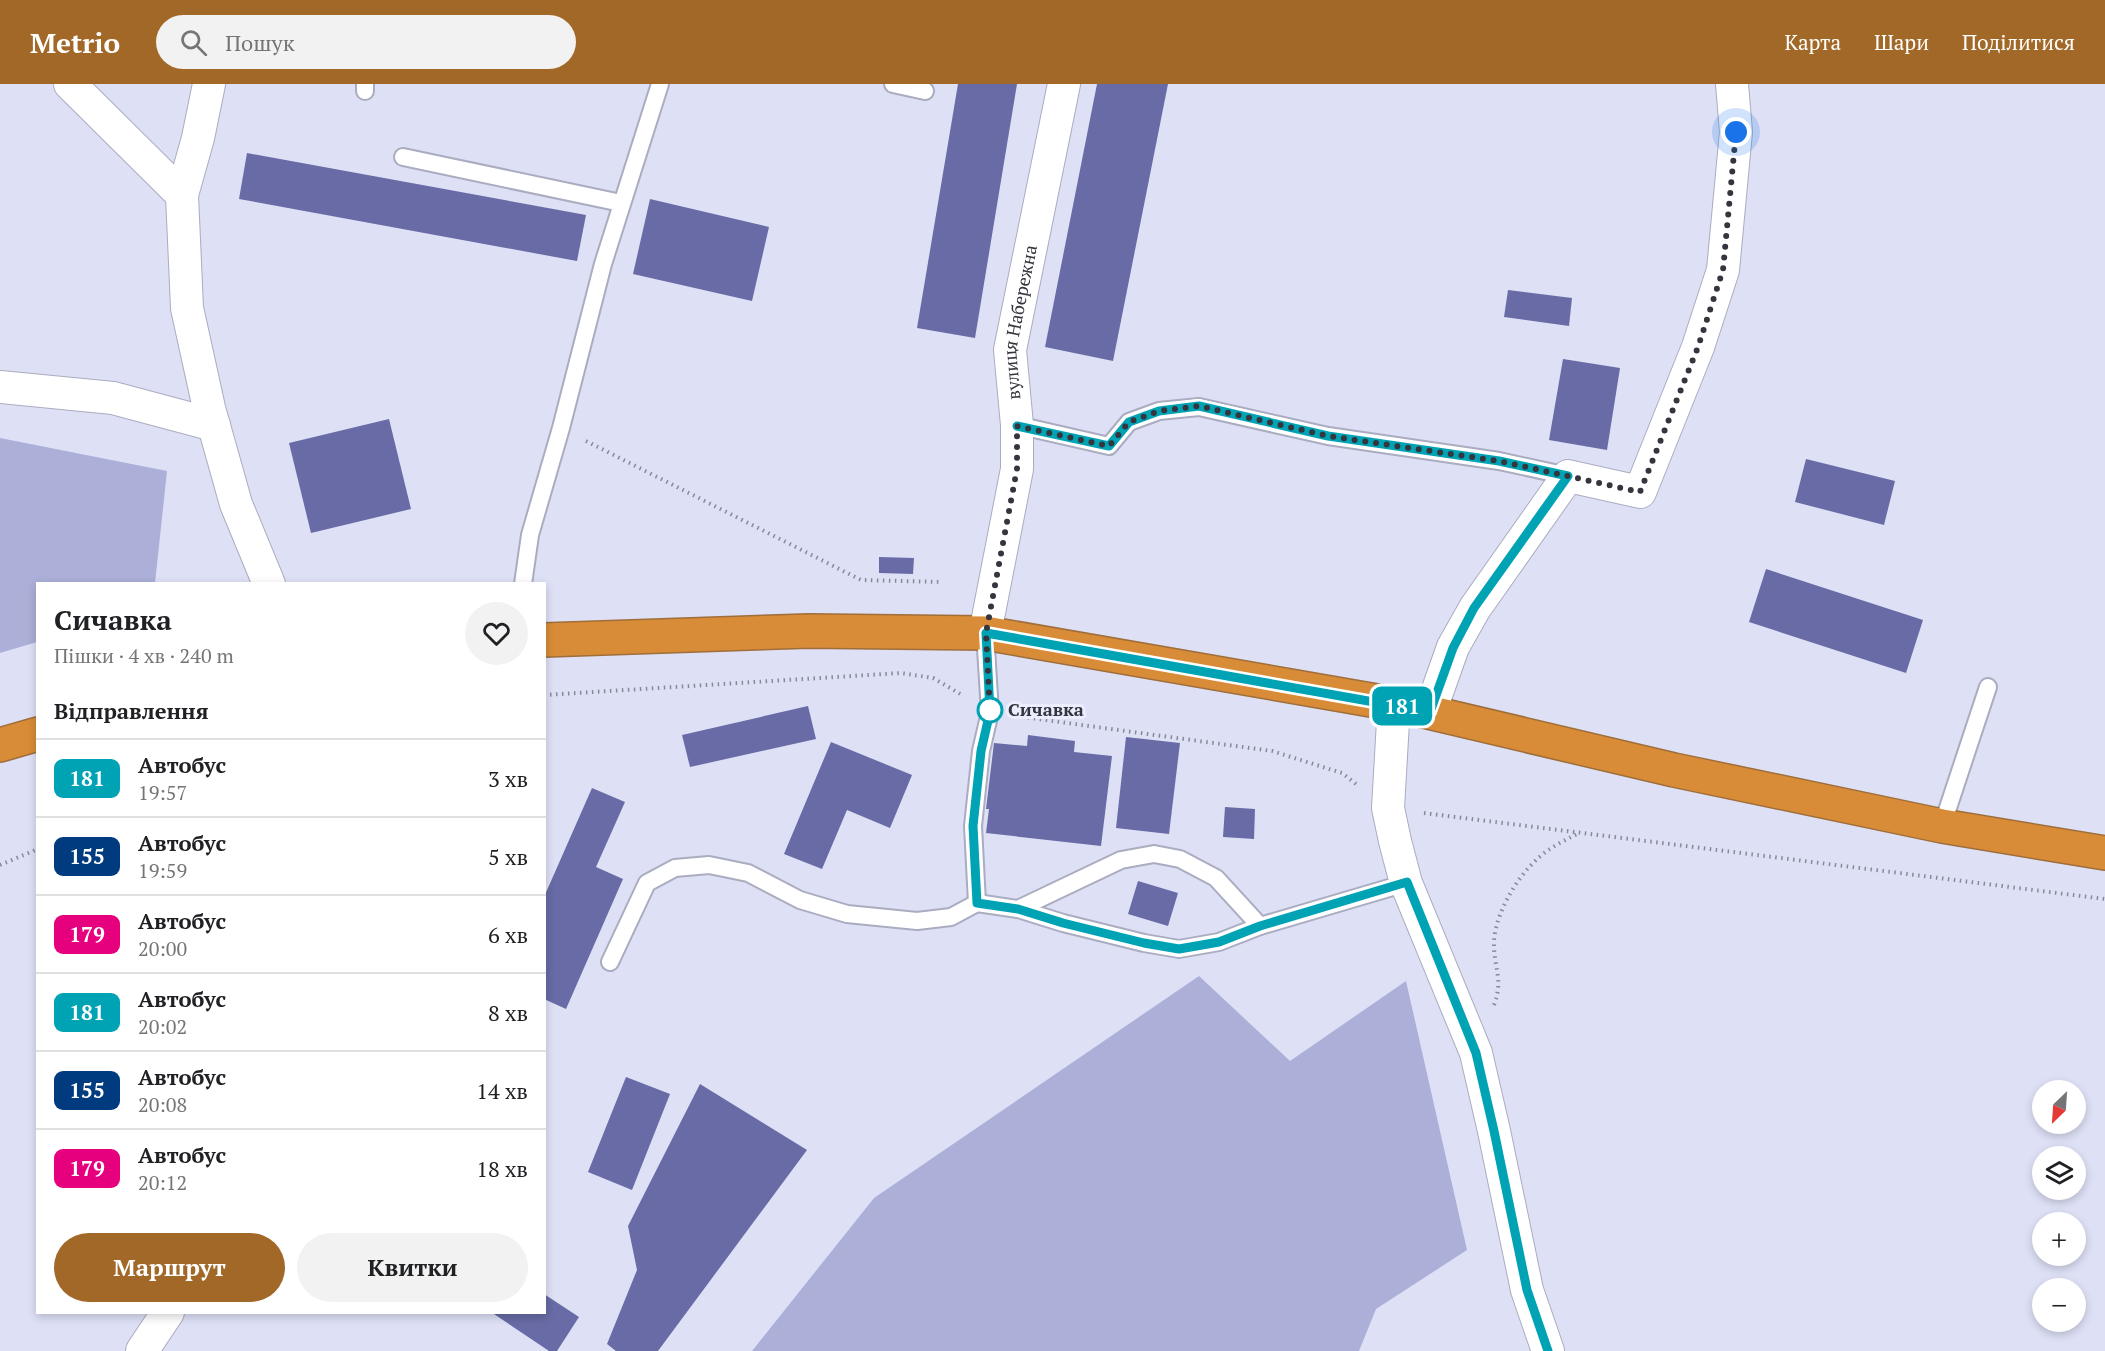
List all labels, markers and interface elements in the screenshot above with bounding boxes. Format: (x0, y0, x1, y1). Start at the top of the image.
search box (156, 15, 576, 69)
text: Metrio (30, 24, 120, 61)
icon: search (177, 26, 210, 59)
text: Пошук (225, 28, 295, 57)
text: Карта (1784, 28, 1841, 56)
text: Шари (1874, 28, 1929, 56)
text: Поділитися (1962, 28, 2075, 56)
your location (1721, 117, 1751, 147)
street label: вулиця Набережна (997, 242, 1042, 401)
text: Сичавка (54, 601, 172, 638)
button: heart (465, 602, 528, 665)
text: Пішки · 4 хв · 240 m (54, 642, 234, 669)
line badge: 181 (1368, 686, 1436, 726)
text: 181 (1384, 692, 1420, 720)
text: Відправлення (54, 696, 209, 725)
marker: Сичавка (977, 697, 1003, 723)
place label: Сичавка (1008, 697, 1084, 721)
text: Автобус (138, 750, 226, 779)
text: 181 (69, 764, 105, 792)
text: 3 хв (488, 764, 528, 793)
text: 19:57 (138, 779, 187, 806)
text: Автобус (138, 828, 226, 857)
text: 155 (69, 842, 105, 870)
text: 5 хв (488, 842, 528, 871)
text: 19:59 (138, 857, 187, 884)
text: Автобус (138, 906, 226, 935)
text: 179 (69, 920, 105, 948)
text: 6 хв (488, 920, 528, 949)
text: 20:00 (138, 935, 187, 962)
text: Автобус (138, 984, 226, 1013)
text: 181 (69, 998, 105, 1026)
text: 8 хв (488, 998, 528, 1027)
text: 20:02 (138, 1013, 187, 1040)
text: Автобус (138, 1062, 226, 1091)
text: 155 (69, 1076, 105, 1104)
text: 14 хв (476, 1076, 528, 1105)
north arrow (2032, 1080, 2086, 1134)
map controls (2032, 1080, 2086, 1332)
text: 20:08 (138, 1091, 187, 1118)
text: Автобус (138, 1140, 226, 1169)
button: layers (2032, 1146, 2086, 1200)
text: 179 (69, 1154, 105, 1182)
text: 18 хв (476, 1154, 528, 1183)
text: 20:12 (138, 1169, 187, 1196)
button: + (2032, 1212, 2086, 1266)
button: Маршрут (54, 1233, 285, 1302)
button: Квитки (297, 1233, 528, 1302)
button: − (2032, 1278, 2086, 1332)

